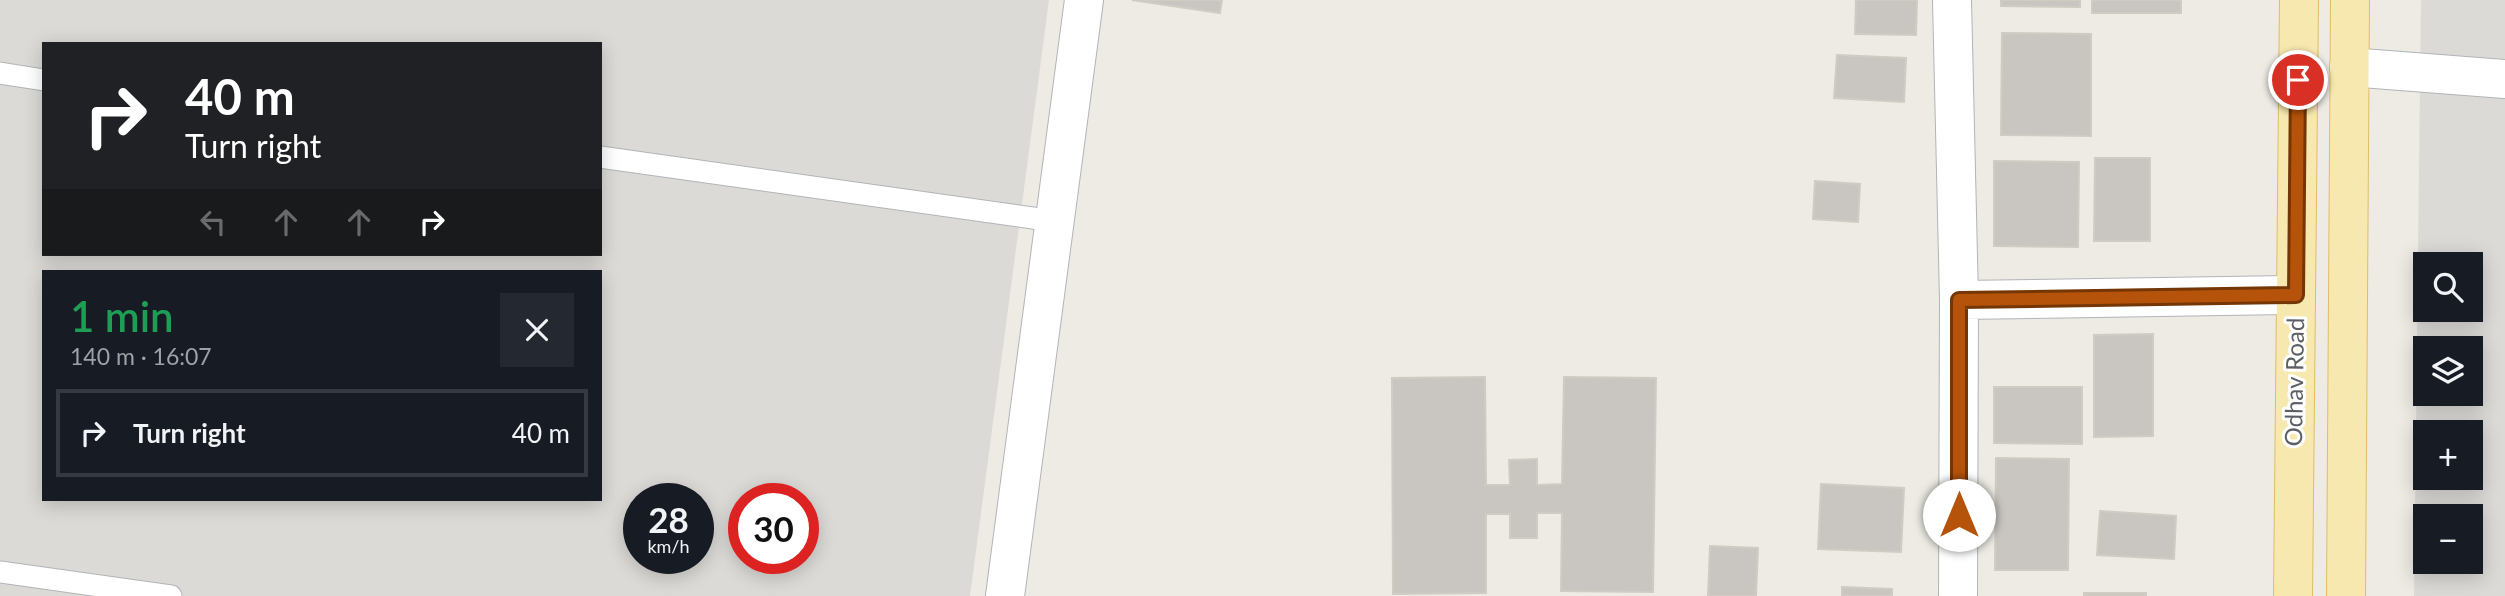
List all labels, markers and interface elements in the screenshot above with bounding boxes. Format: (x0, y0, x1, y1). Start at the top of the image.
pin (2268, 50, 2328, 110)
icon: arrive (2279, 61, 2317, 99)
text: 40 m (185, 67, 295, 125)
icon: right (70, 70, 161, 161)
text: Turn right (185, 126, 321, 165)
icon: left (194, 203, 232, 241)
icon: ahead (267, 203, 305, 241)
icon: ahead (340, 203, 378, 241)
icon: right (413, 203, 451, 241)
map controls (2413, 252, 2483, 574)
button: search (2413, 252, 2483, 322)
text: 1 min (70, 291, 174, 341)
button: close (500, 293, 574, 367)
street label: Odhav Road (2278, 317, 2309, 447)
button: layers (2413, 336, 2483, 406)
text: 140 m · 16:07 (70, 342, 212, 370)
icon: right (74, 414, 112, 452)
text: Turn right (133, 417, 246, 449)
text: 40 m (512, 417, 570, 449)
button: + (2413, 420, 2483, 490)
position arrow (1922, 478, 1996, 552)
speed limit sign: 30 (728, 483, 819, 574)
text: 28 (648, 498, 689, 540)
button: − (2413, 504, 2483, 574)
text: km/h (647, 535, 690, 557)

